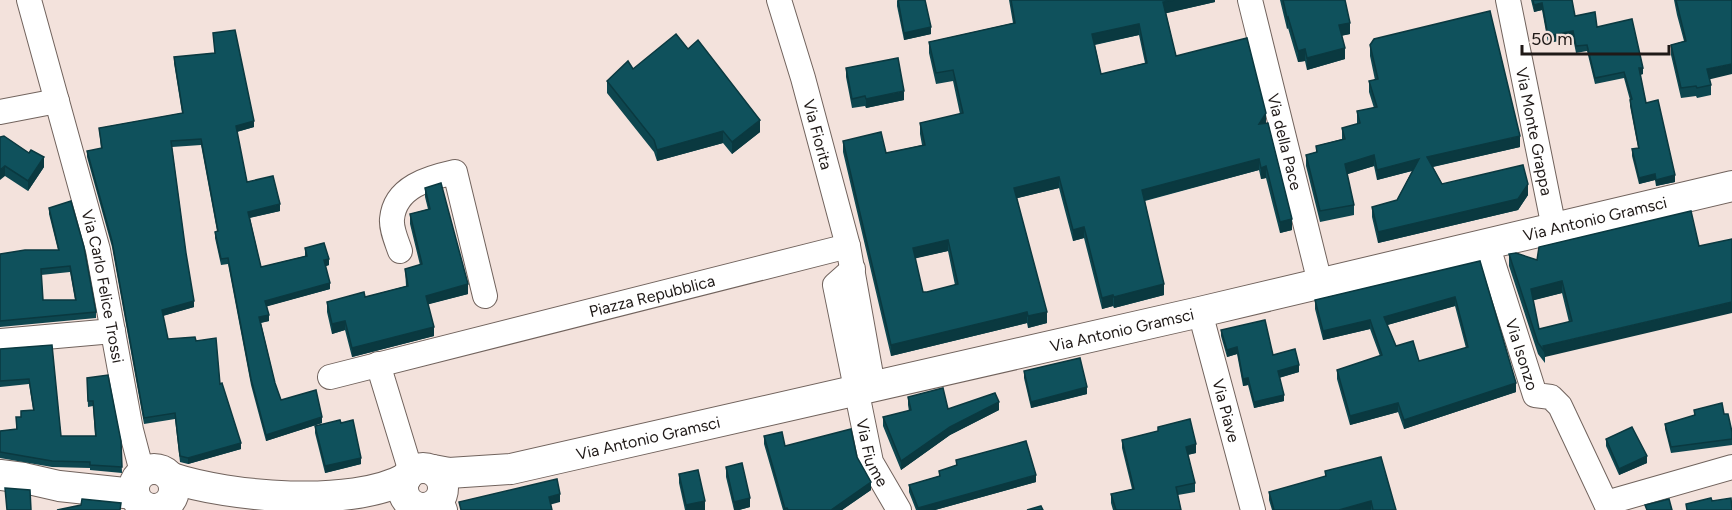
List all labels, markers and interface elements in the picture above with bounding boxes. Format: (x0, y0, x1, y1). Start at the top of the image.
scale bar (1522, 18, 1669, 56)
text: 50 m (1531, 28, 1573, 50)
street label: Via Monte Grappa (1512, 66, 1556, 197)
street label: Via della Pace (1263, 92, 1306, 192)
street label: Via Fiorita (799, 97, 836, 172)
street label: Via Antonio Gramsci (1521, 193, 1669, 245)
street label: Via Carlo Felice Trossi (77, 208, 128, 365)
street label: Piazza Repubblica (587, 271, 717, 321)
street label: Via Antonio Gramsci (1048, 305, 1196, 356)
street label: Via Isonzo (1501, 317, 1542, 393)
street label: Via Piave (1208, 377, 1244, 445)
street label: Via Antonio Gramsci (574, 413, 722, 464)
street label: Via Fiume (852, 417, 892, 490)

